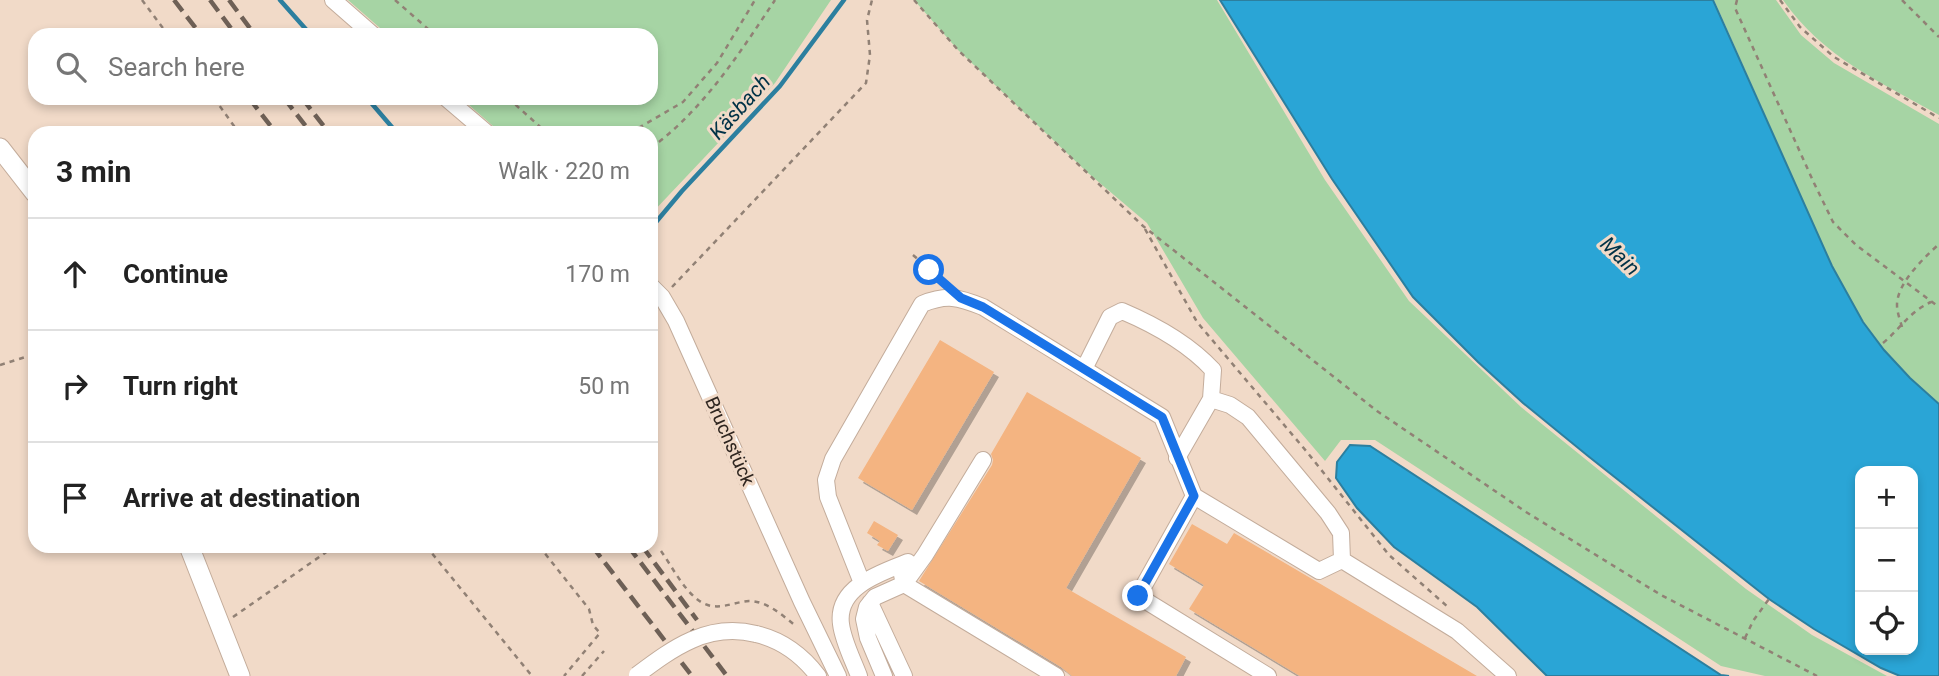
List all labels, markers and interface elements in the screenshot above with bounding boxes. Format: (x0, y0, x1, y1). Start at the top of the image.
search box (28, 28, 658, 105)
icon: search (52, 48, 90, 86)
text: Search here (108, 52, 245, 82)
water label: Käsbach (705, 70, 775, 144)
text: 3 min (56, 154, 131, 189)
text: Walk · 220 m (498, 158, 630, 185)
water label: Main (1595, 232, 1645, 280)
route start (913, 254, 944, 285)
icon: ahead (56, 255, 94, 293)
text: Continue (123, 259, 228, 289)
text: 170 m (565, 261, 630, 288)
icon: right (56, 367, 94, 405)
text: Turn right (123, 371, 238, 401)
text: 50 m (578, 373, 630, 400)
street label: Bruchstück (700, 393, 760, 490)
map controls (1855, 466, 1918, 655)
button: + (1855, 466, 1918, 529)
icon: arrive (56, 479, 94, 517)
text: Arrive at destination (123, 483, 360, 513)
button: − (1855, 529, 1918, 592)
route end (1122, 580, 1153, 611)
button: locate (1855, 592, 1918, 655)

